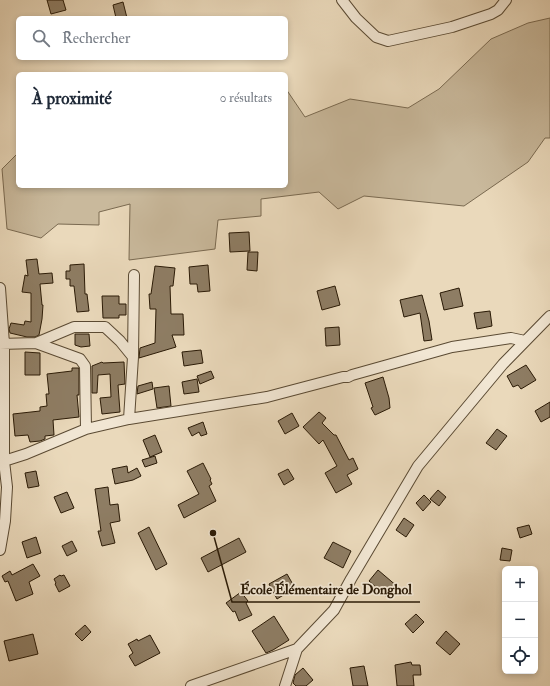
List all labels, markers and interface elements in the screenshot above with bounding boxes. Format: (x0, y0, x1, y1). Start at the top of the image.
search box (16, 16, 288, 60)
icon: search (30, 27, 52, 49)
text: Rechercher (62, 29, 130, 48)
text: À proximité (32, 88, 112, 109)
text: 0 résultats (220, 90, 272, 106)
map controls (502, 566, 538, 674)
button: + (502, 566, 538, 602)
callout: École Élémentaire de Donghol (232, 576, 420, 602)
text: École Élémentaire de Donghol (240, 580, 412, 599)
button: − (502, 602, 538, 638)
button: locate (502, 638, 538, 674)

